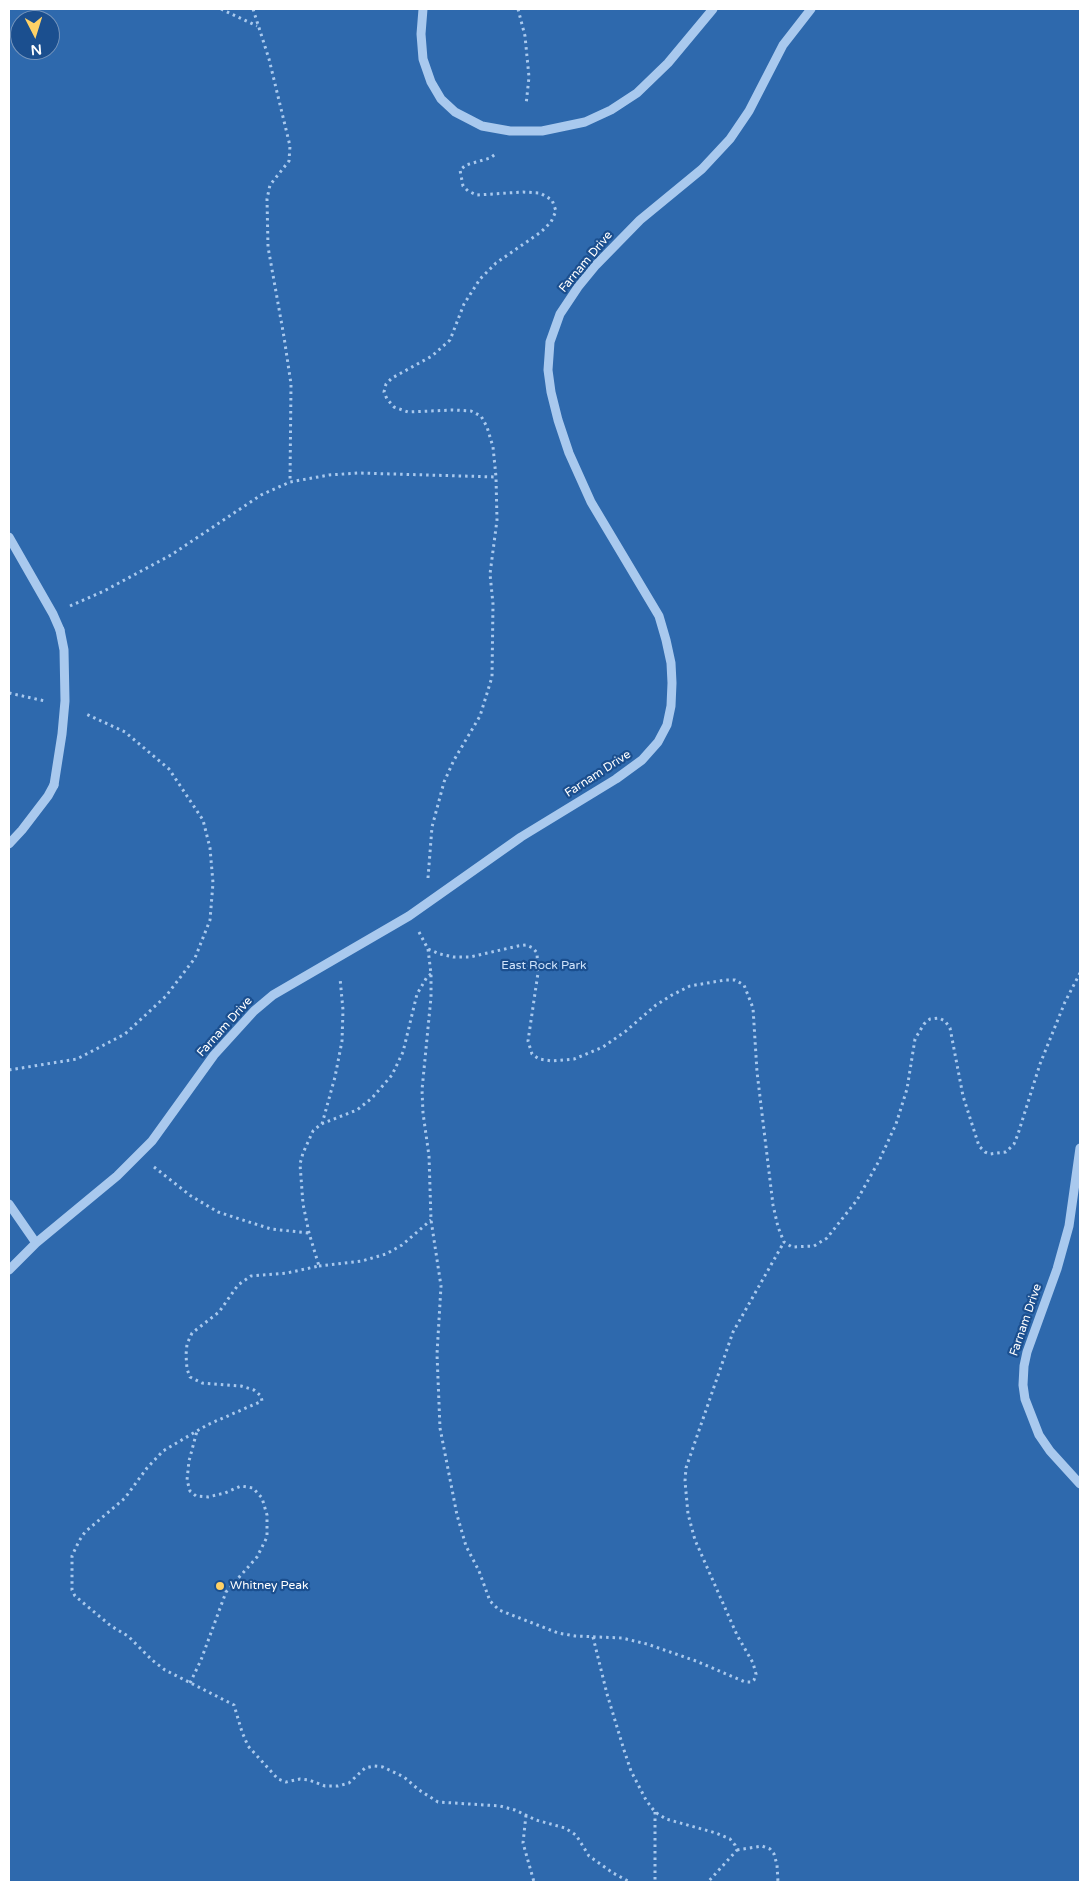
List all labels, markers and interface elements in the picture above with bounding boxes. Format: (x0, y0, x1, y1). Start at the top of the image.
north arrow (10, 10, 60, 60)
text: N (30, 40, 43, 58)
street label: Farnam Drive (556, 228, 616, 296)
street label: Farnam Drive (562, 747, 634, 801)
park label: East Rock Park (501, 959, 587, 973)
street label: Farnam Drive (194, 994, 256, 1060)
street label: Farnam Drive (1007, 1282, 1045, 1358)
place label: Whitney Peak (230, 1579, 309, 1593)
marker: Whitney Peak (214, 1580, 226, 1592)

